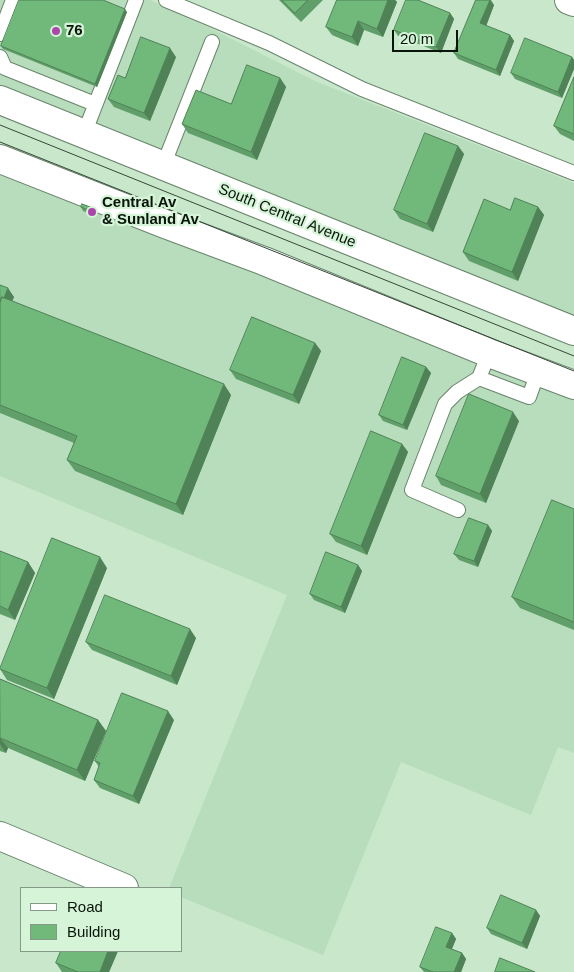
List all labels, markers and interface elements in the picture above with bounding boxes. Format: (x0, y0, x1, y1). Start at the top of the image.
scale bar (394, 20, 460, 52)
place label: 76 (66, 22, 83, 40)
marker: 76 (50, 25, 62, 37)
text: 20 m (400, 30, 433, 47)
street label: South Central Avenue (216, 180, 358, 252)
place label: Central Av & Sunland Av (102, 194, 199, 229)
marker: Central Av & Sunland Av (86, 206, 98, 218)
legend (20, 887, 182, 952)
text: Road (67, 898, 103, 915)
text: Building (67, 923, 120, 940)

